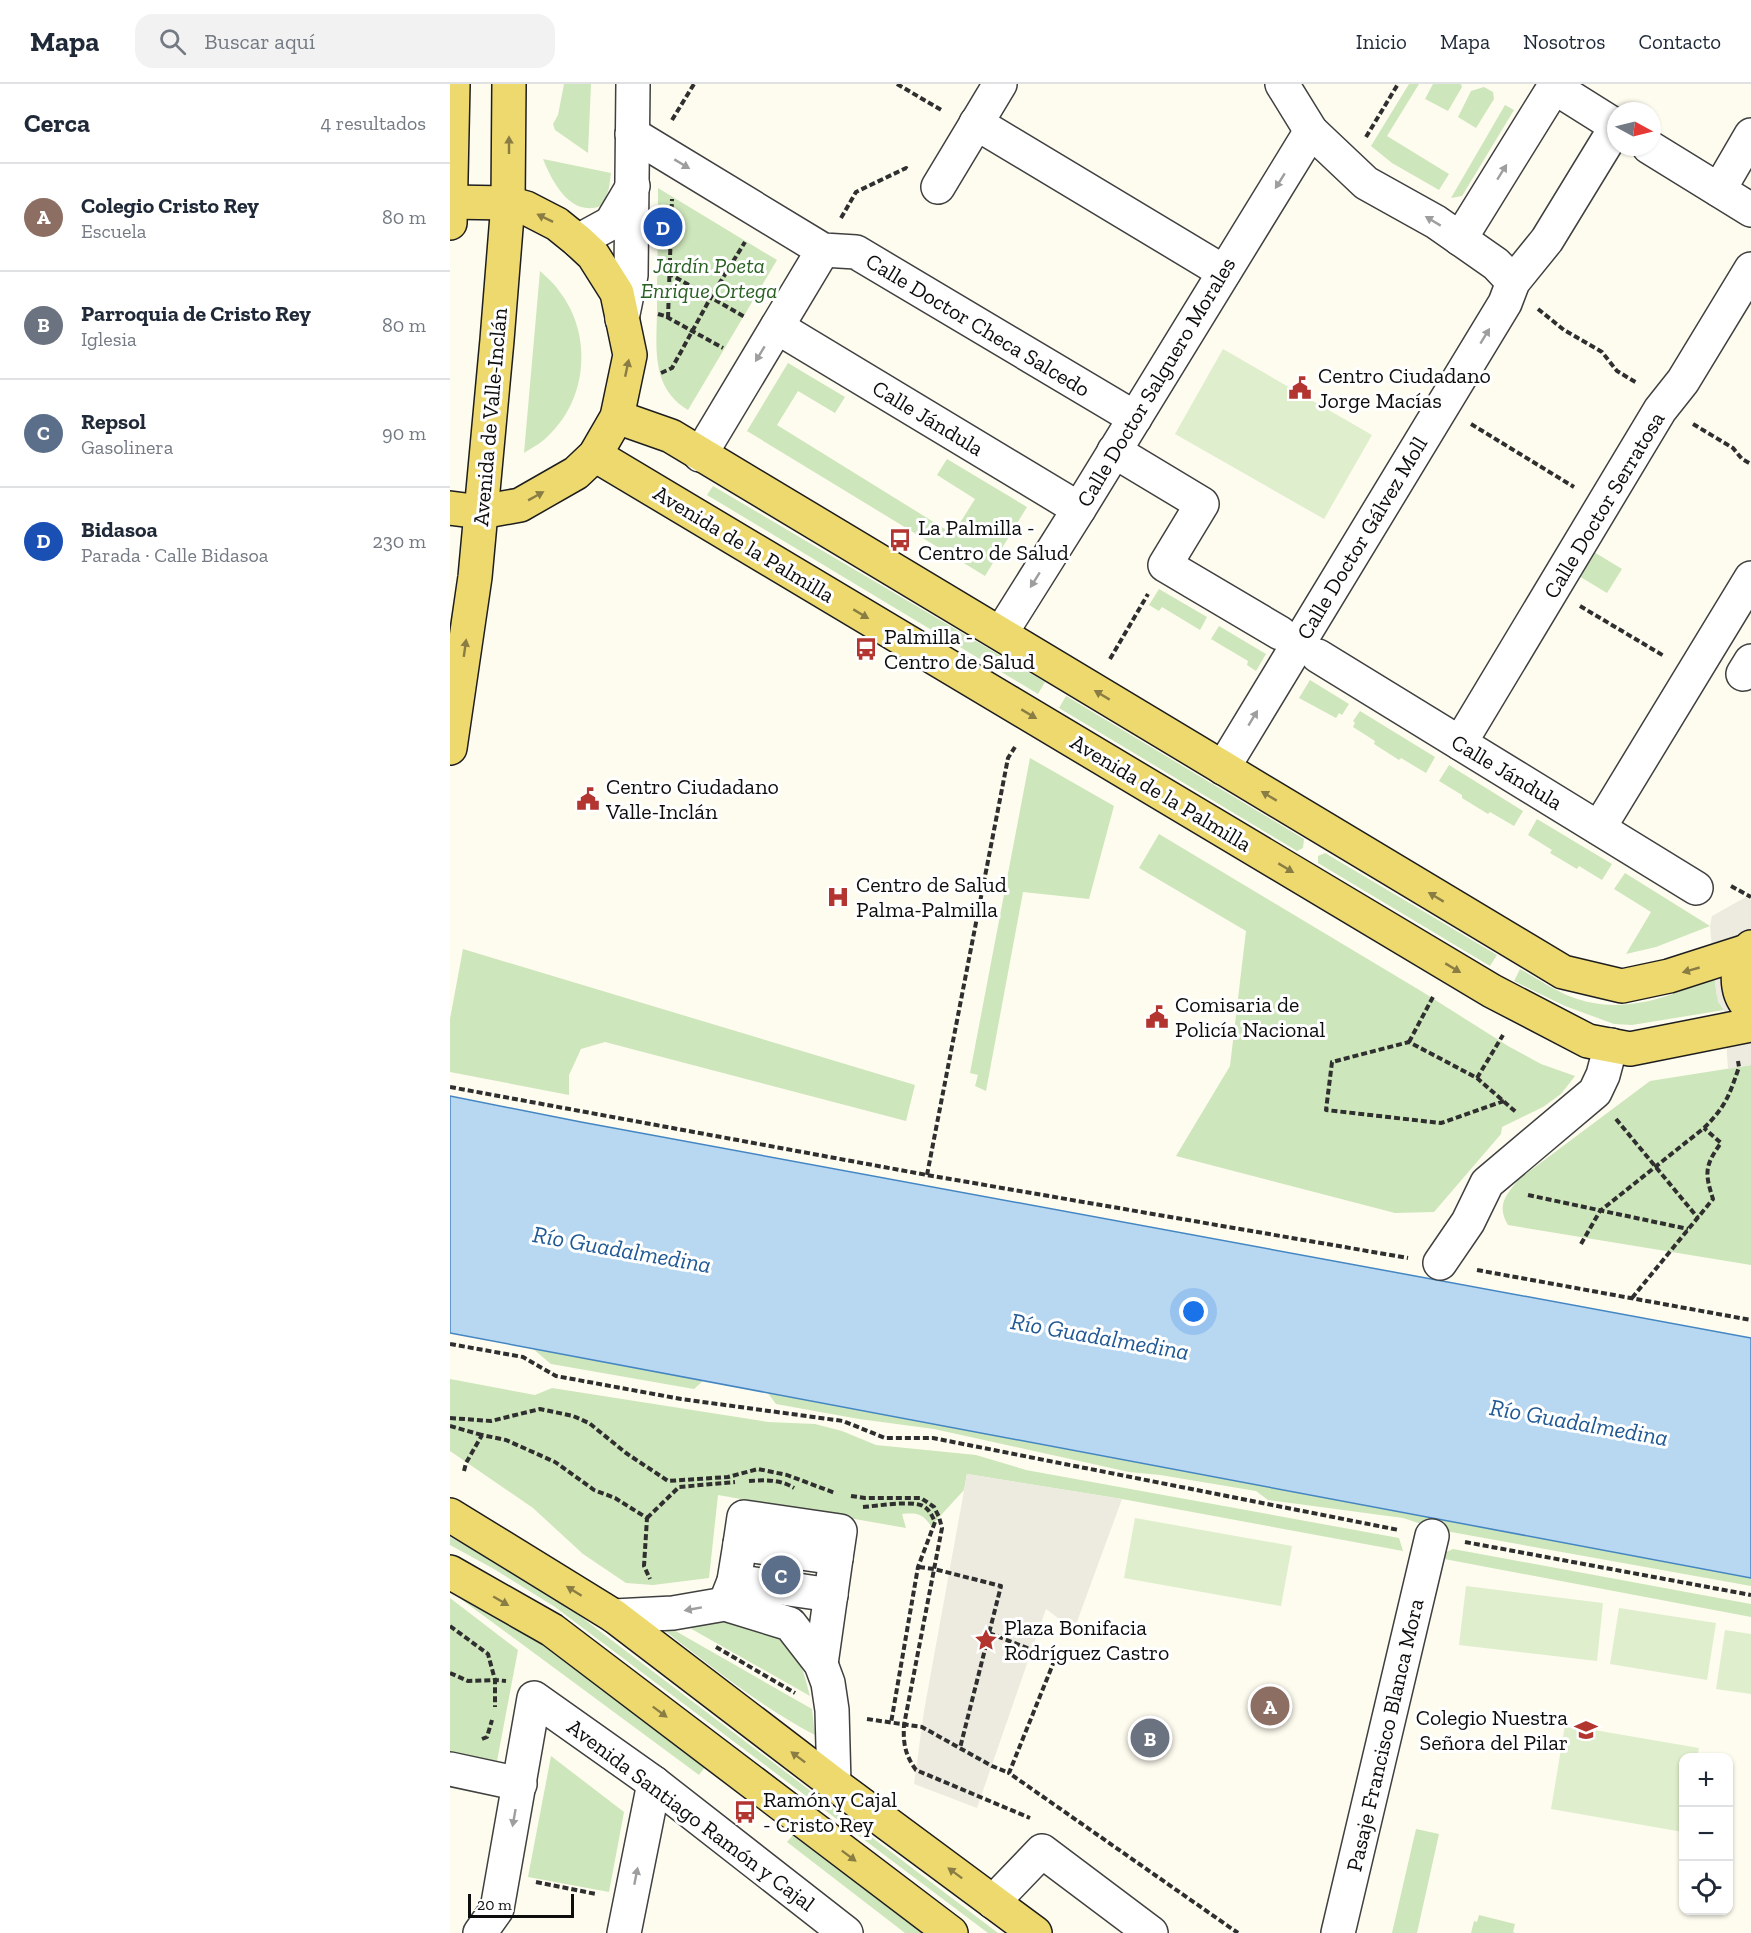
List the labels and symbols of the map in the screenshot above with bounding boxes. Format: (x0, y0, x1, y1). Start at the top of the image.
north arrow (1607, 102, 1661, 156)
one-way arrow (504, 135, 514, 154)
one-way arrow (674, 159, 690, 170)
one-way arrow (1496, 163, 1507, 180)
one-way arrow (1274, 173, 1285, 189)
pin: D (644, 204, 682, 250)
one-way arrow (537, 213, 554, 222)
one-way arrow (1425, 216, 1441, 227)
street label: Calle Doctor Checa Salcedo (861, 247, 1095, 403)
park label: Jardín Poeta Enrique Ortega (641, 252, 777, 304)
street label: Calle Doctor Salguero Morales (1071, 252, 1241, 512)
street label: Avenida de Valle-Inclán (467, 306, 513, 527)
one-way arrow (1480, 328, 1491, 344)
one-way arrow (755, 346, 766, 362)
one-way arrow (623, 359, 632, 378)
place label: Centro Ciudadano Jorge Macías (1318, 362, 1491, 414)
street label: Calle Jándula (867, 374, 989, 462)
public building icon: Centro Ciudadano Jorge Macías (1287, 375, 1313, 401)
street label: Calle Doctor Serratosa (1538, 406, 1671, 603)
street label: Calle Doctor Gálvez Moll (1291, 432, 1433, 644)
street label: Avenida de la Palmilla (649, 479, 840, 609)
one-way arrow (528, 491, 545, 501)
place label: La Palmilla - Centro de Salud (918, 514, 1069, 566)
bus stop icon: La Palmilla - Centro de Salud (887, 527, 913, 553)
one-way arrow (1029, 571, 1040, 588)
one-way arrow (853, 608, 869, 619)
place label: Palmilla - Centro de Salud (884, 623, 1035, 675)
bus stop icon: Palmilla - Centro de Salud (853, 636, 879, 662)
one-way arrow (460, 639, 469, 658)
one-way arrow (1094, 690, 1110, 701)
one-way arrow (1021, 708, 1037, 719)
one-way arrow (1248, 710, 1259, 726)
street label: Avenida de la Palmilla (1066, 728, 1257, 858)
street label: Calle Jándula (1446, 728, 1568, 816)
place label: Centro Ciudadano Valle-Inclán (605, 773, 779, 825)
public building icon: Centro Ciudadano Valle-Inclán (575, 786, 601, 812)
one-way arrow (1261, 790, 1277, 801)
one-way arrow (1278, 862, 1294, 873)
place label: Centro de Salud Palma-Palmilla (856, 871, 1007, 923)
hospital icon: Centro de Salud Palma-Palmilla (825, 884, 851, 910)
one-way arrow (1428, 891, 1444, 902)
one-way arrow (1445, 962, 1461, 973)
one-way arrow (1682, 966, 1700, 975)
place label: Comisaria de Policía Nacional (1175, 991, 1326, 1043)
public building icon: Comisaria de Policía Nacional (1144, 1004, 1170, 1030)
water label: Río Guadalmedina (531, 1219, 713, 1279)
your location (1179, 1297, 1208, 1326)
water label: Río Guadalmedina (1009, 1306, 1191, 1366)
water label: Río Guadalmedina (1488, 1392, 1670, 1452)
pin: C (762, 1552, 800, 1598)
one-way arrow (566, 1586, 582, 1597)
one-way arrow (493, 1595, 509, 1606)
street label: Pasaje Francisco Blanca Mora (1340, 1595, 1430, 1874)
one-way arrow (683, 1605, 702, 1614)
place label: Plaza Bonifacia Rodríguez Castro (1004, 1614, 1169, 1666)
place icon: Plaza Bonifacia Rodríguez Castro (973, 1627, 999, 1653)
pin: A (1250, 1684, 1290, 1728)
place label: Colegio Nuestra Señora del Pilar (1416, 1704, 1568, 1756)
one-way arrow (652, 1706, 668, 1718)
street label: Avenida Santiago Ramón y Cajal (562, 1713, 820, 1917)
pin: B (1130, 1716, 1170, 1760)
school or university icon: Colegio Nuestra Señora del Pilar (1573, 1717, 1599, 1743)
one-way arrow (791, 1751, 806, 1763)
place label: Ramón y Cajal - Cristo Rey (763, 1786, 897, 1838)
bus stop icon: Ramón y Cajal - Cristo Rey (732, 1799, 758, 1825)
one-way arrow (509, 1808, 518, 1827)
one-way arrow (841, 1849, 857, 1862)
one-way arrow (632, 1866, 641, 1885)
one-way arrow (947, 1867, 963, 1879)
scale bar (468, 1891, 574, 1918)

